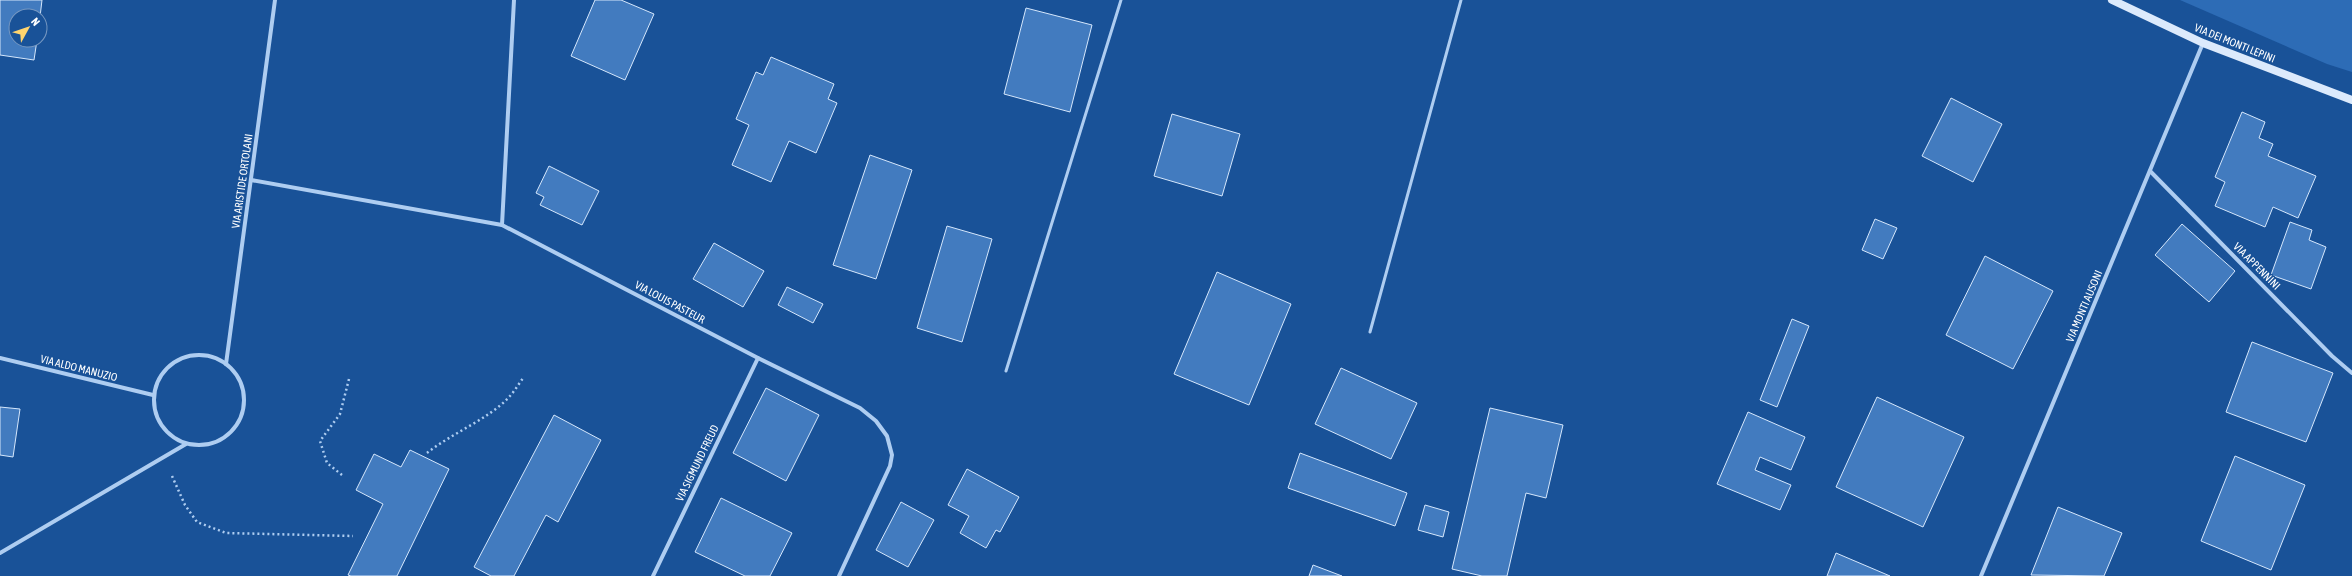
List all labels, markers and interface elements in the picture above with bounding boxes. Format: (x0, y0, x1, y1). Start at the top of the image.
north arrow (8, 8, 48, 48)
text: N (29, 15, 42, 28)
street label: VIA DEI MONTI LEPINI (2193, 21, 2277, 65)
street label: VIA ARISTIDE ORTOLANI (229, 133, 255, 229)
street label: VIA APPENNINI (2231, 240, 2283, 292)
street label: VIA MONTI AUSONI (2063, 268, 2105, 344)
street label: VIA LOUIS PASTEUR (633, 279, 707, 326)
street label: VIA ALDO MANUZIO (39, 353, 119, 383)
street label: VIA SIGMUND FREUD (673, 423, 721, 503)

